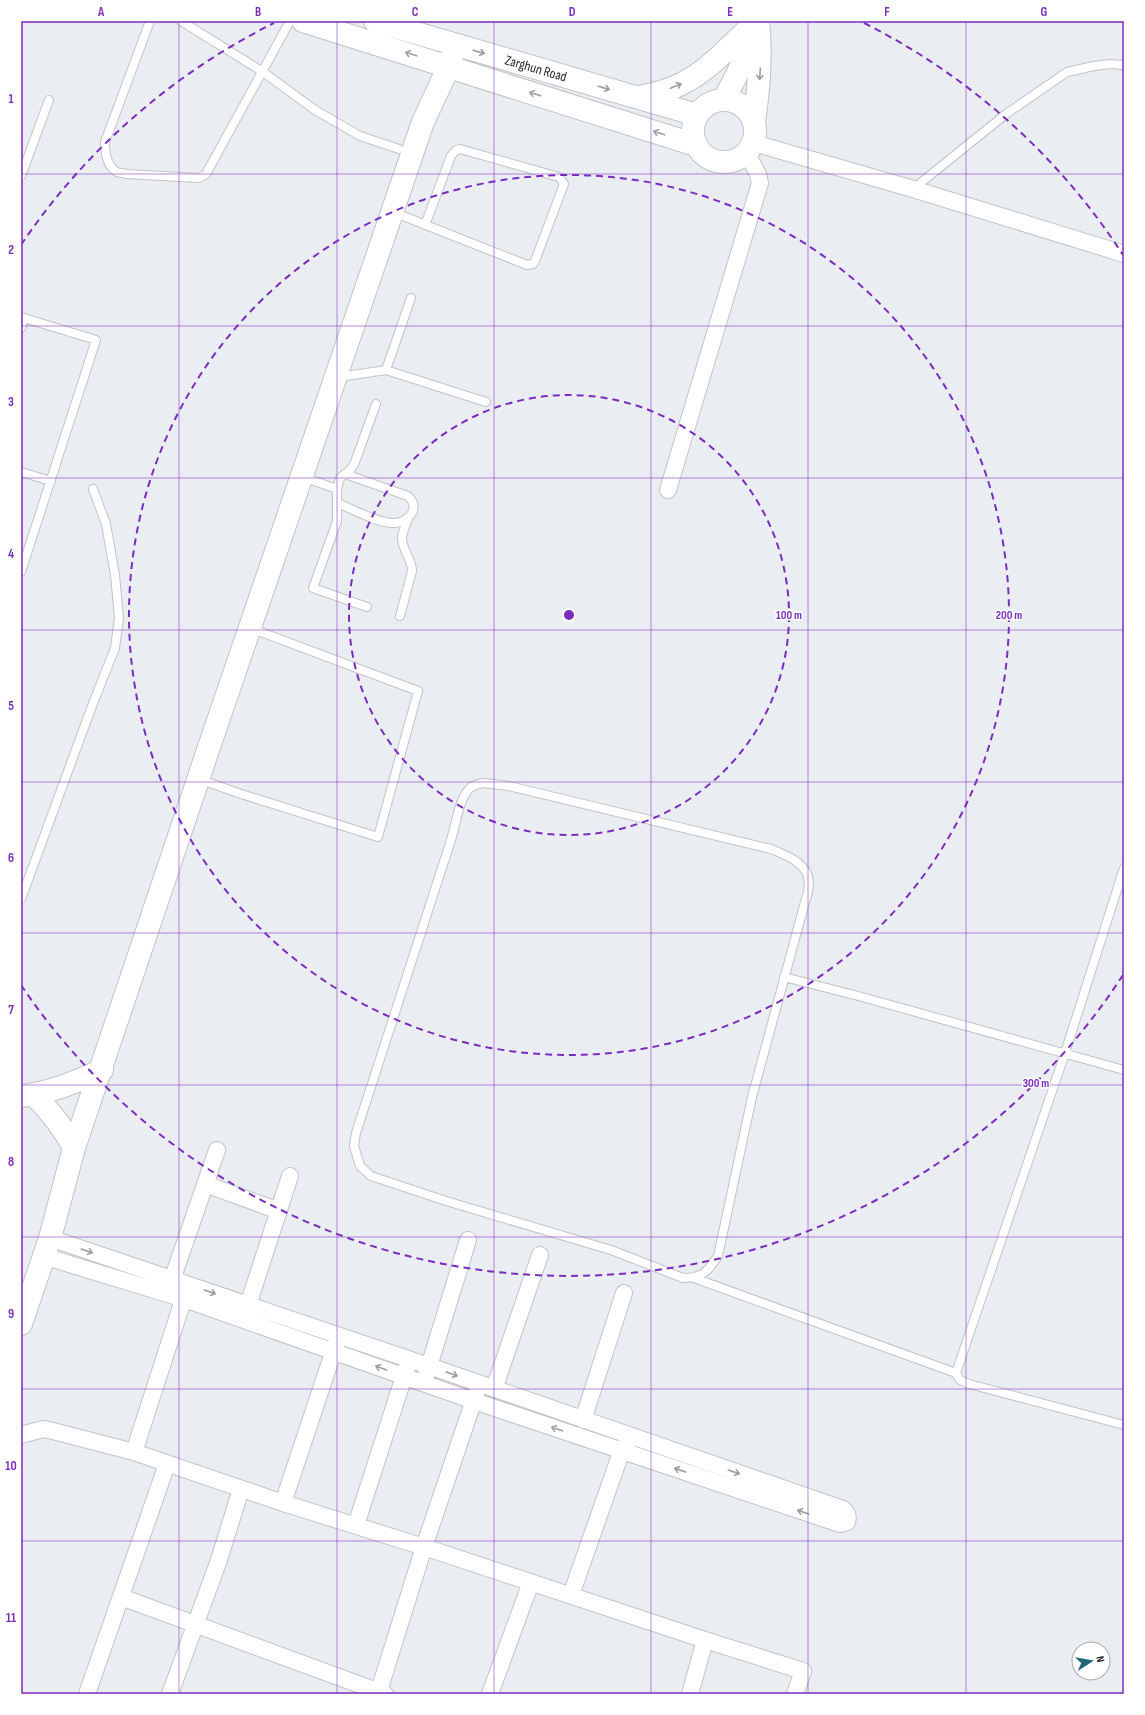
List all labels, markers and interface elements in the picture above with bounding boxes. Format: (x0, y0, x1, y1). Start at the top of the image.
text: A (97, 4, 105, 20)
text: B (255, 4, 261, 20)
text: C (412, 4, 419, 20)
text: D (569, 4, 576, 20)
text: E (727, 4, 733, 20)
text: F (884, 4, 890, 20)
text: G (1041, 4, 1048, 20)
one-way arrow (472, 49, 485, 56)
one-way arrow (406, 50, 418, 58)
street label: Zarghun Road (503, 52, 569, 85)
one-way arrow (756, 67, 763, 80)
one-way arrow (670, 82, 682, 90)
one-way arrow (597, 85, 610, 92)
one-way arrow (529, 90, 542, 97)
text: 1 (8, 91, 14, 107)
one-way arrow (653, 129, 666, 136)
text: 2 (8, 242, 14, 258)
text: 3 (8, 394, 14, 410)
text: 4 (8, 546, 14, 562)
centre of rings (562, 608, 576, 622)
text: 100 m (776, 608, 802, 623)
text: 200 m (996, 608, 1022, 623)
text: 5 (8, 698, 14, 714)
text: 6 (8, 850, 14, 866)
text: 7 (8, 1002, 14, 1018)
text: 300 m (1023, 1076, 1049, 1091)
text: 8 (8, 1154, 14, 1170)
one-way arrow (80, 1248, 93, 1255)
one-way arrow (203, 1289, 216, 1296)
text: 9 (8, 1306, 14, 1322)
one-way arrow (376, 1364, 388, 1372)
one-way arrow (446, 1371, 458, 1379)
one-way arrow (551, 1424, 563, 1432)
text: 10 (5, 1458, 17, 1474)
one-way arrow (674, 1466, 687, 1473)
one-way arrow (727, 1469, 740, 1476)
one-way arrow (797, 1508, 810, 1515)
text: 11 (6, 1610, 16, 1626)
north arrow (1071, 1641, 1111, 1681)
text: N (1093, 1655, 1107, 1663)

